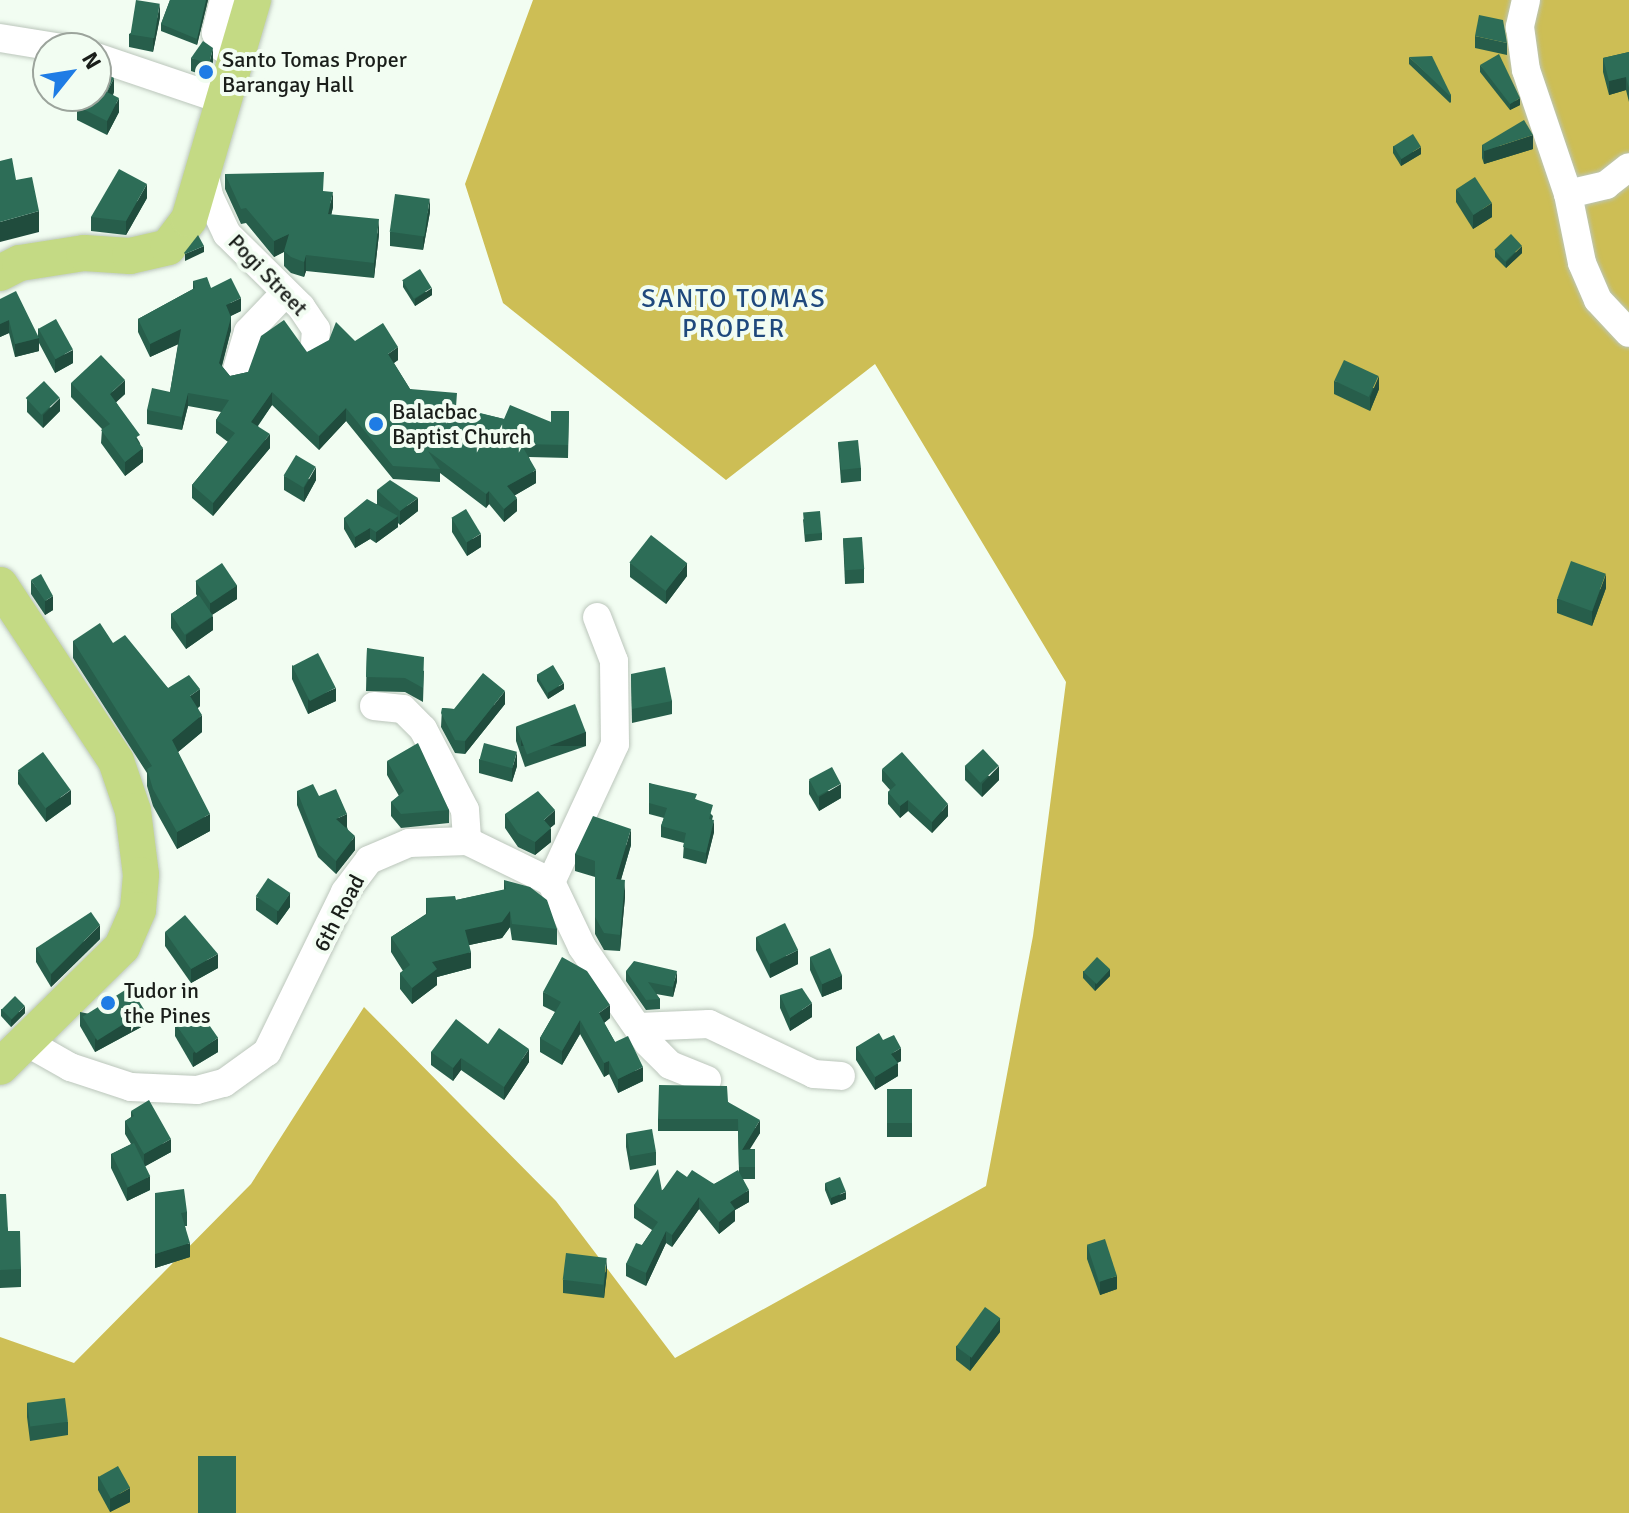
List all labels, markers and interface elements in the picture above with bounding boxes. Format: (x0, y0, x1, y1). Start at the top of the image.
north arrow (32, 32, 112, 112)
place label: Santo Tomas Proper Barangay Hall (222, 46, 407, 98)
text: N (76, 47, 107, 74)
marker: Santo Tomas Proper Barangay Hall (197, 63, 215, 81)
street label: Pogi Street (223, 229, 313, 321)
district label: SANTO TOMAS PROPER (641, 284, 827, 346)
place label: Balacbac Baptist Church (392, 398, 531, 450)
marker: Balacbac Baptist Church (367, 415, 385, 433)
street label: 6th Road (308, 870, 370, 956)
place label: Tudor in the Pines (124, 977, 211, 1028)
marker: Tudor in the Pines (99, 994, 117, 1012)

